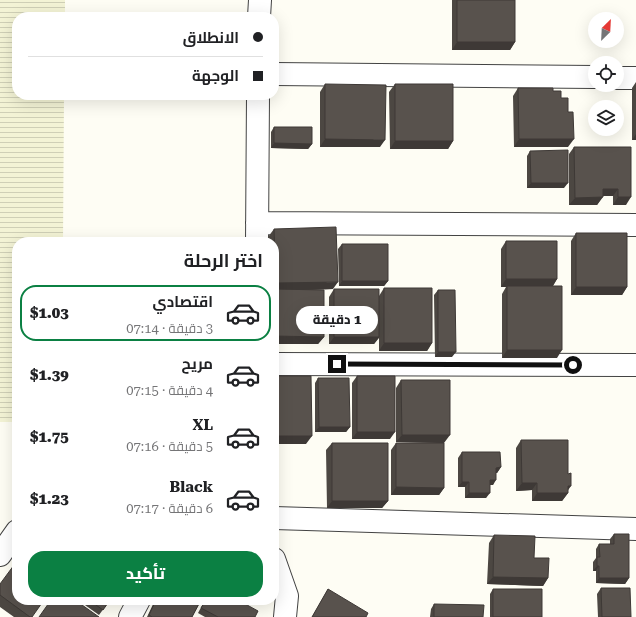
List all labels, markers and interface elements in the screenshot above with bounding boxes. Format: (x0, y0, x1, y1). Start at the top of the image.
north arrow (588, 12, 624, 48)
map controls (588, 12, 624, 136)
text: الانطلاق (183, 29, 239, 47)
button: locate (588, 56, 624, 92)
text: الوجهة (192, 67, 239, 85)
button: layers (588, 100, 624, 136)
text: اختر الرحلة (184, 250, 263, 271)
text: اقتصادي (153, 293, 213, 311)
icon: car (225, 295, 261, 331)
text: $1.03 (30, 304, 69, 322)
callout: 1 دقيقة (296, 306, 378, 334)
text: 1 دقيقة (313, 312, 361, 327)
text: 3 دقيقة · 07:14 (126, 321, 213, 336)
text: مريح (181, 355, 213, 373)
route end (328, 355, 346, 373)
route start (564, 356, 582, 374)
icon: car (225, 357, 261, 393)
text: $1.39 (30, 366, 69, 384)
text: 4 دقيقة · 07:15 (126, 383, 213, 398)
text: XL (192, 416, 213, 434)
icon: car (225, 419, 261, 455)
text: $1.75 (30, 428, 69, 446)
text: 5 دقيقة · 07:16 (126, 439, 213, 454)
text: Black (170, 478, 213, 496)
icon: car (225, 481, 261, 517)
text: $1.23 (30, 490, 69, 508)
text: 6 دقيقة · 07:17 (126, 501, 213, 516)
button: تأكيد (28, 551, 263, 597)

